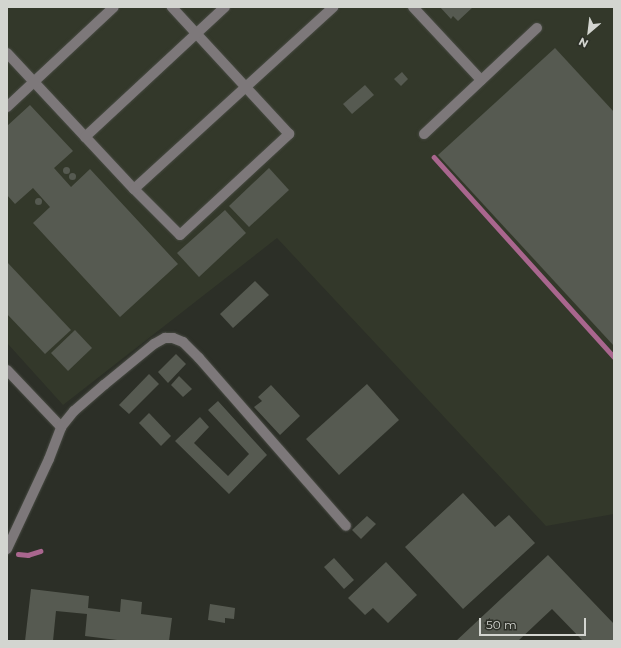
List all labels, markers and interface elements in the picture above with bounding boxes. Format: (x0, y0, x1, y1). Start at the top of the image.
north arrow (569, 12, 609, 52)
text: N (576, 34, 591, 51)
scale bar (481, 610, 588, 636)
text: 50 m (486, 617, 517, 632)

